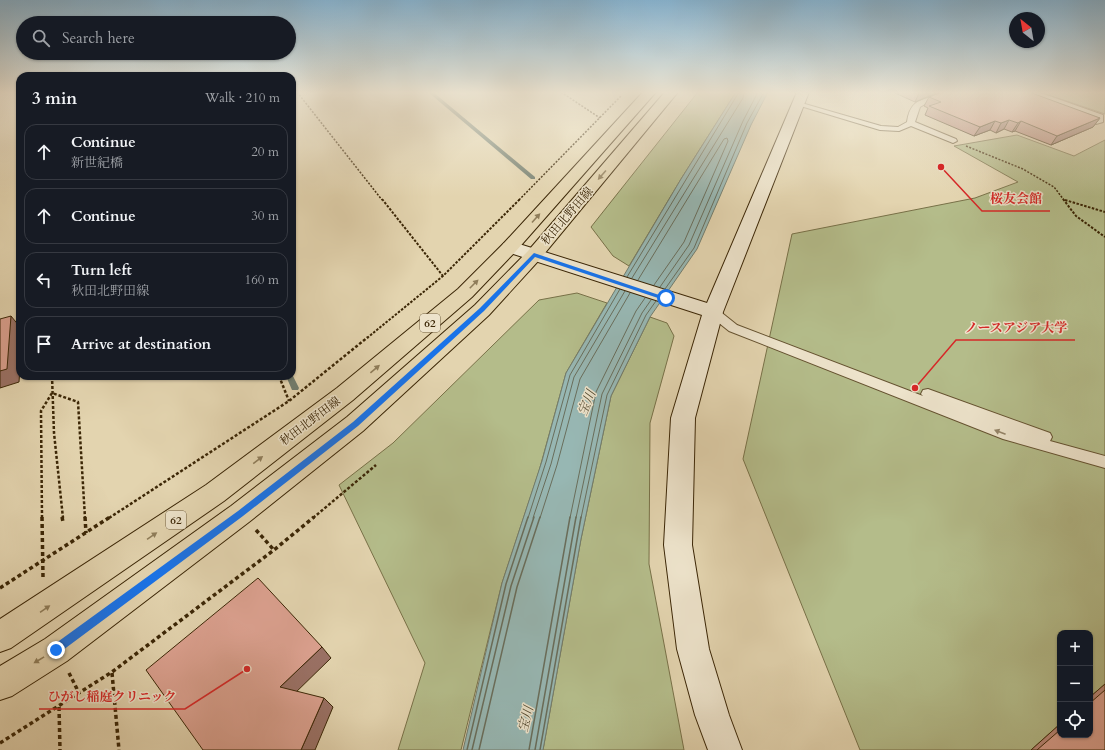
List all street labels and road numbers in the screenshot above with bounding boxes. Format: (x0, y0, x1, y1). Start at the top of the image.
street label: 秋田北野田線 (537, 184, 597, 248)
road number: 62 (420, 314, 440, 332)
street label: 秋田北野田線 (276, 393, 344, 449)
road number: 62 (166, 511, 186, 529)

